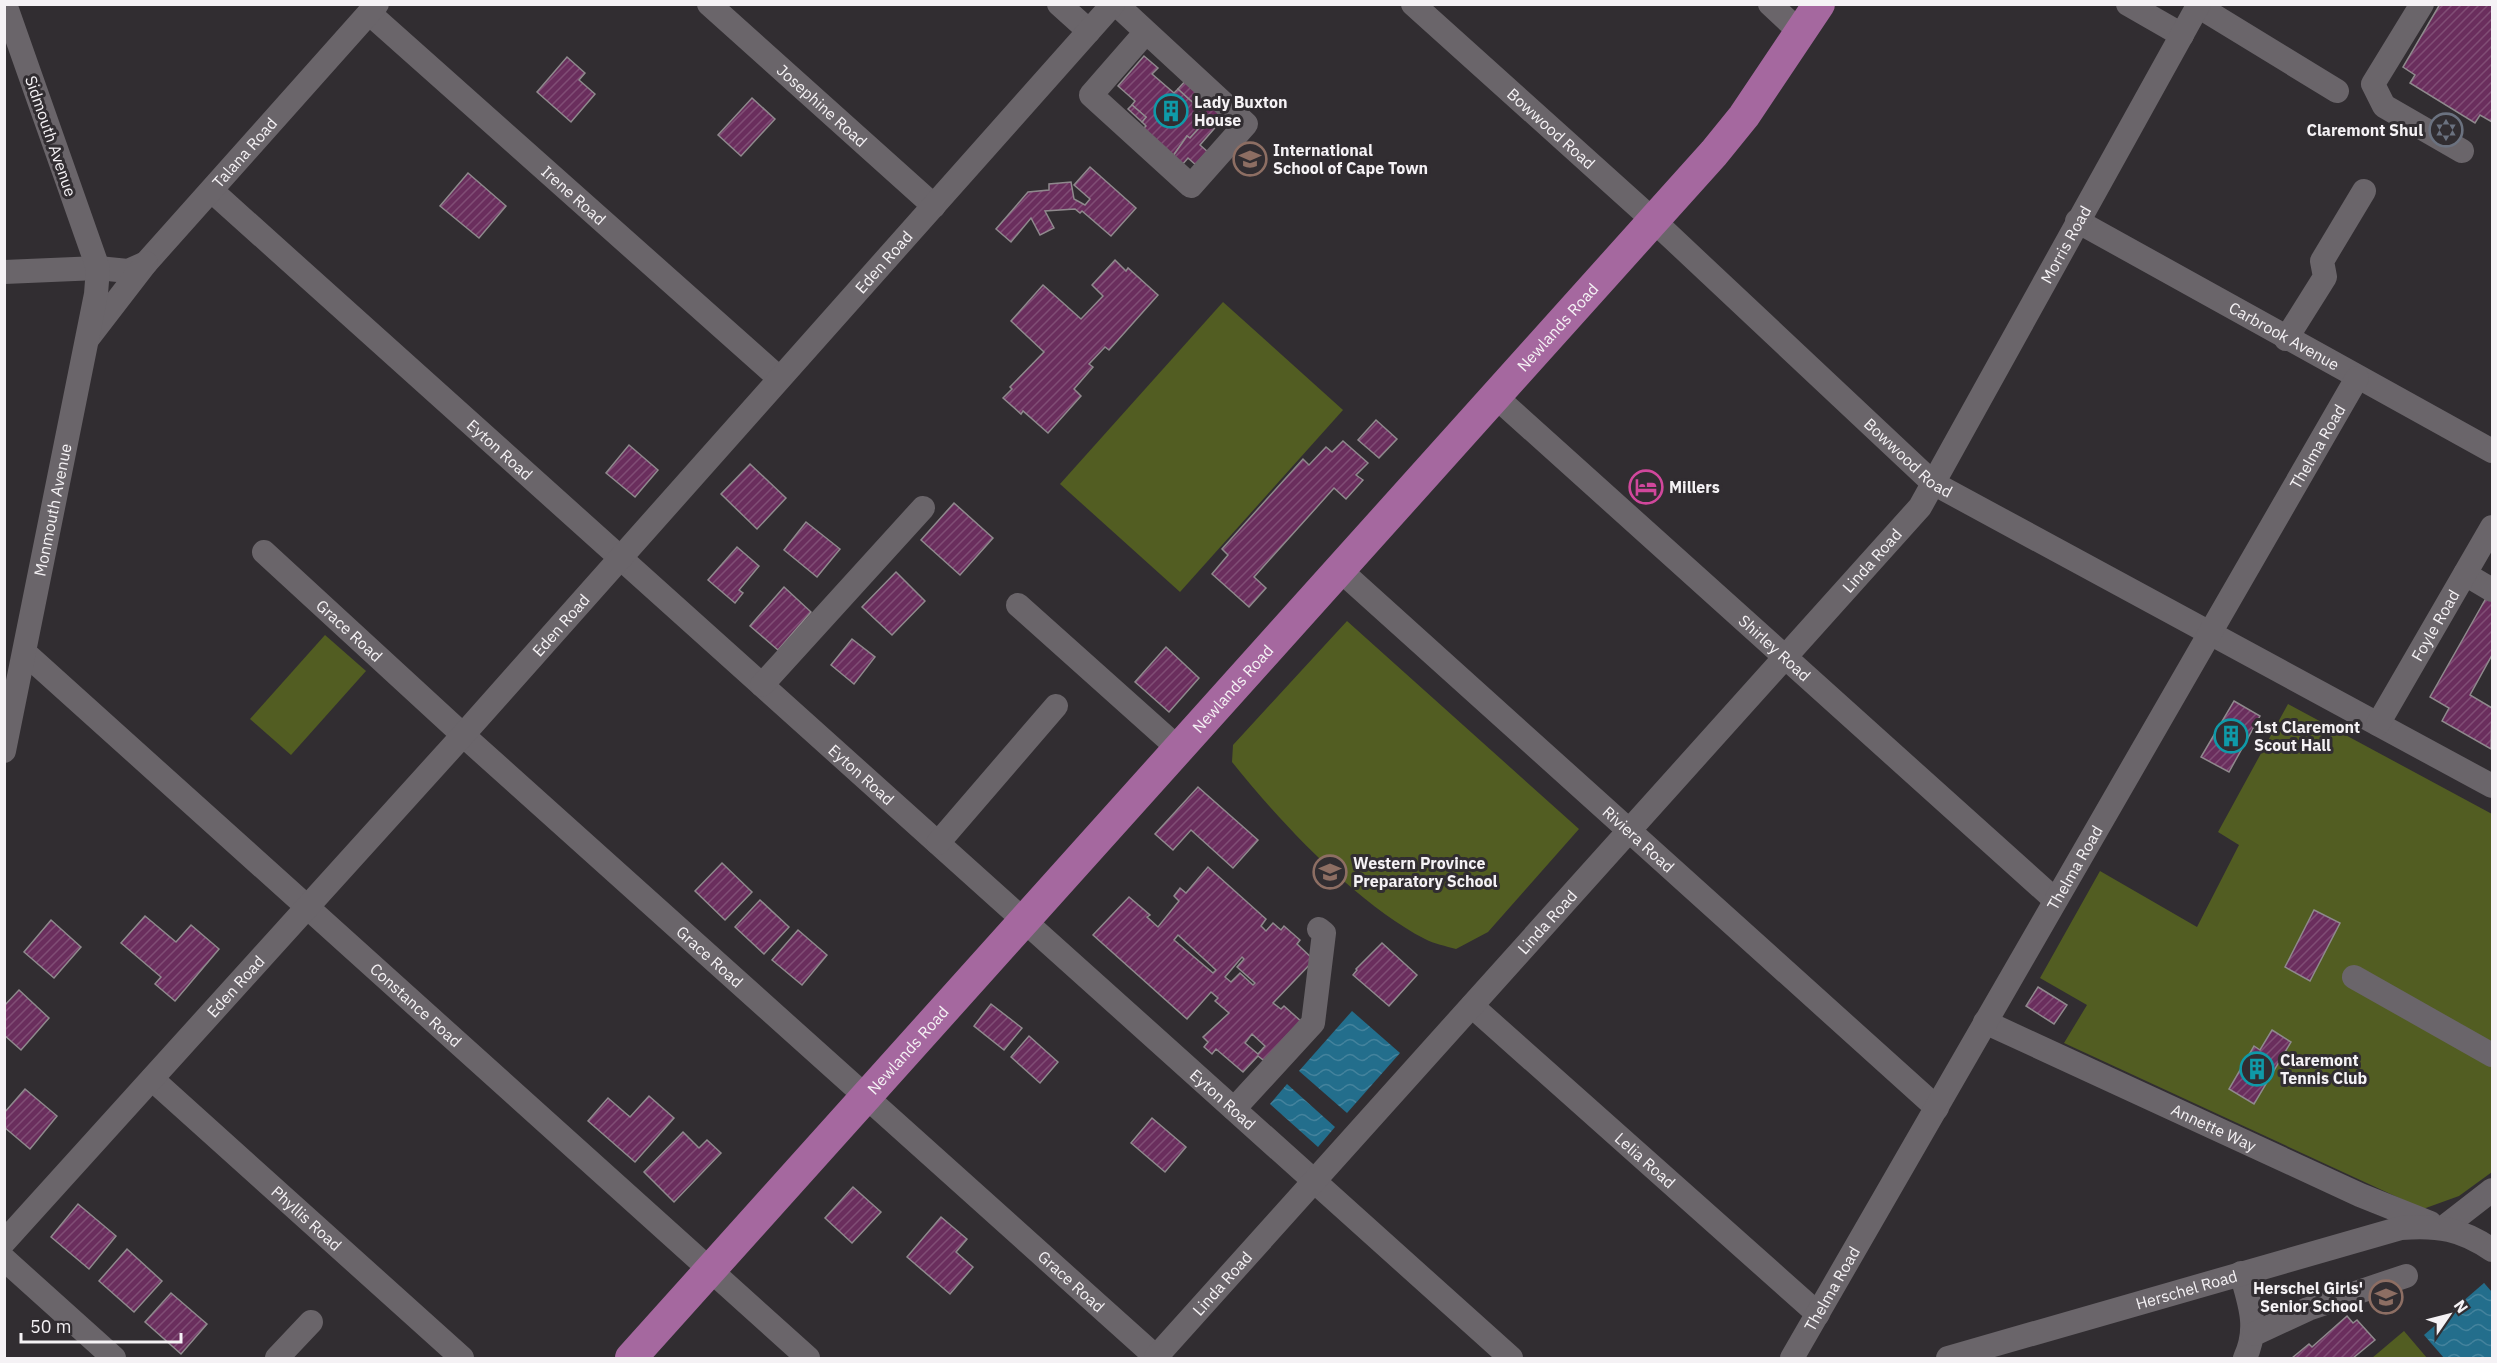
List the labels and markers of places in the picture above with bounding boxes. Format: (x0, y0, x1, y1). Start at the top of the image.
place label: Lady Buxton House (1194, 92, 1288, 130)
building icon: Lady Buxton House (1153, 93, 1189, 129)
synagogue icon: Claremont Shul (2428, 112, 2464, 148)
place label: Claremont Shul (2307, 120, 2423, 140)
place label: International School of Cape Town (1273, 140, 1428, 178)
school or university icon: International School of Cape Town (1232, 141, 1268, 177)
hotel icon: Millers (1628, 469, 1664, 505)
place label: Millers (1669, 477, 1720, 497)
place label: 1st Claremont Scout Hall (2254, 717, 2360, 755)
building icon: 1st Claremont Scout Hall (2213, 718, 2249, 754)
place label: Western Province Preparatory School (1353, 853, 1498, 891)
school or university icon: Western Province Preparatory School (1312, 854, 1348, 890)
place label: Claremont Tennis Club (2280, 1050, 2368, 1088)
building icon: Claremont Tennis Club (2239, 1051, 2275, 1087)
place label: Herschel Girls' Senior School (2253, 1278, 2363, 1316)
school or university icon: Herschel Girls' Senior School (2368, 1279, 2404, 1315)

